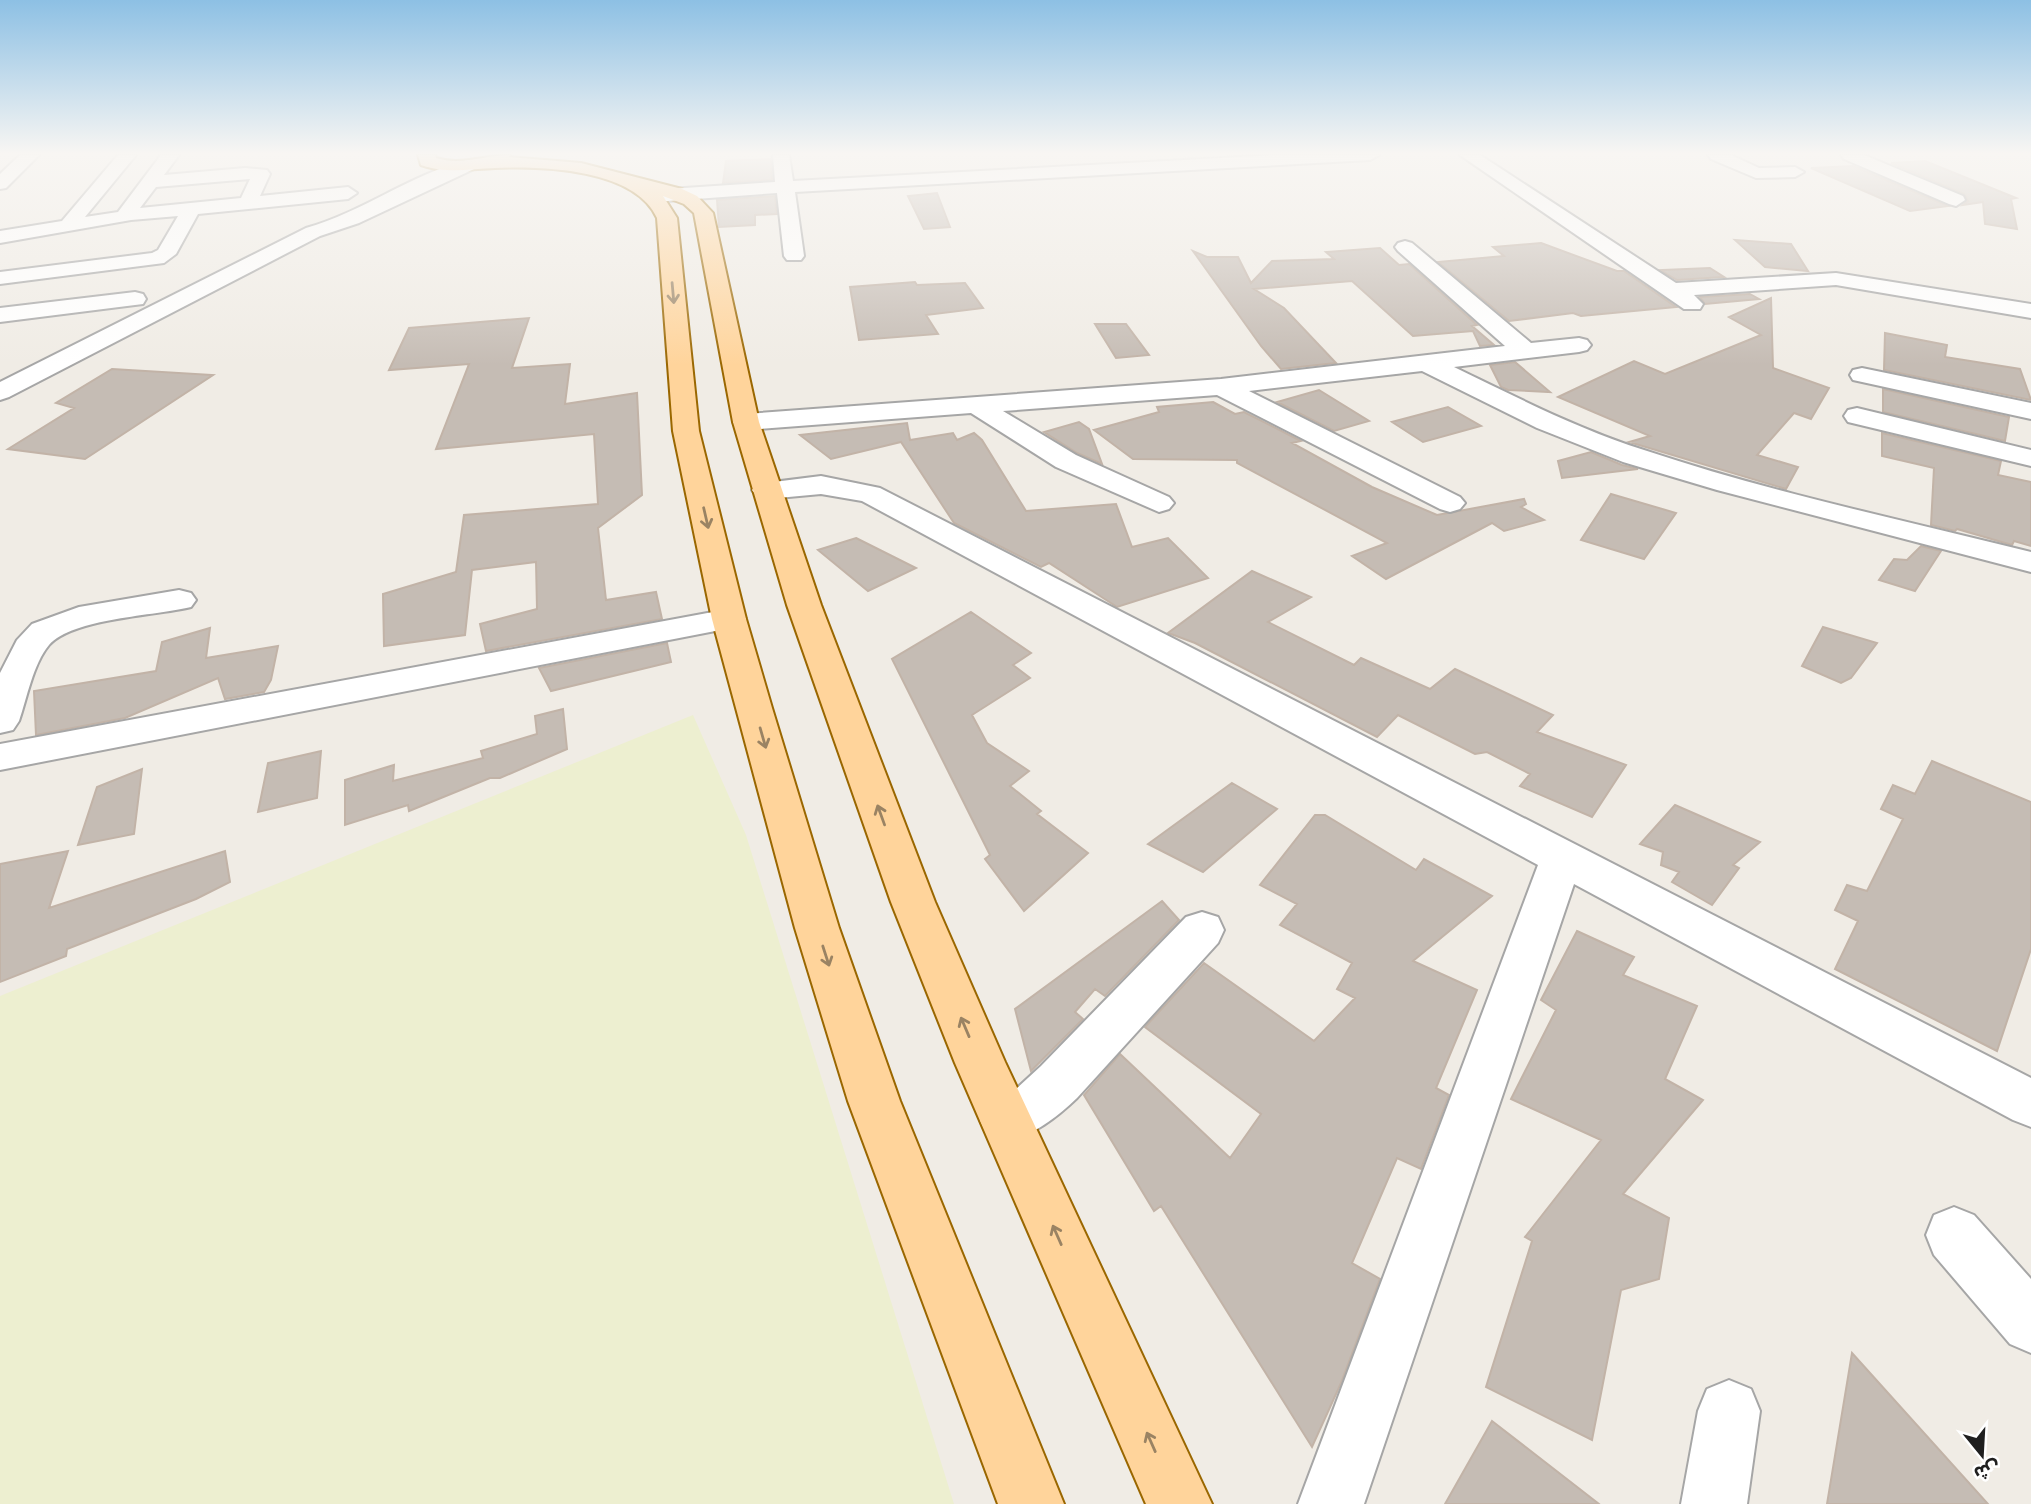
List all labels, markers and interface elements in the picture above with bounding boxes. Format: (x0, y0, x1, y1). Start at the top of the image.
one-way arrow (667, 281, 680, 304)
one-way arrow (700, 506, 713, 528)
one-way arrow (757, 726, 770, 748)
one-way arrow (874, 805, 886, 827)
one-way arrow (821, 945, 833, 967)
one-way arrow (958, 1016, 971, 1038)
one-way arrow (1050, 1224, 1063, 1246)
north arrow (1947, 1420, 2017, 1490)
one-way arrow (1144, 1432, 1157, 1453)
text: ش (1971, 1457, 2003, 1485)

